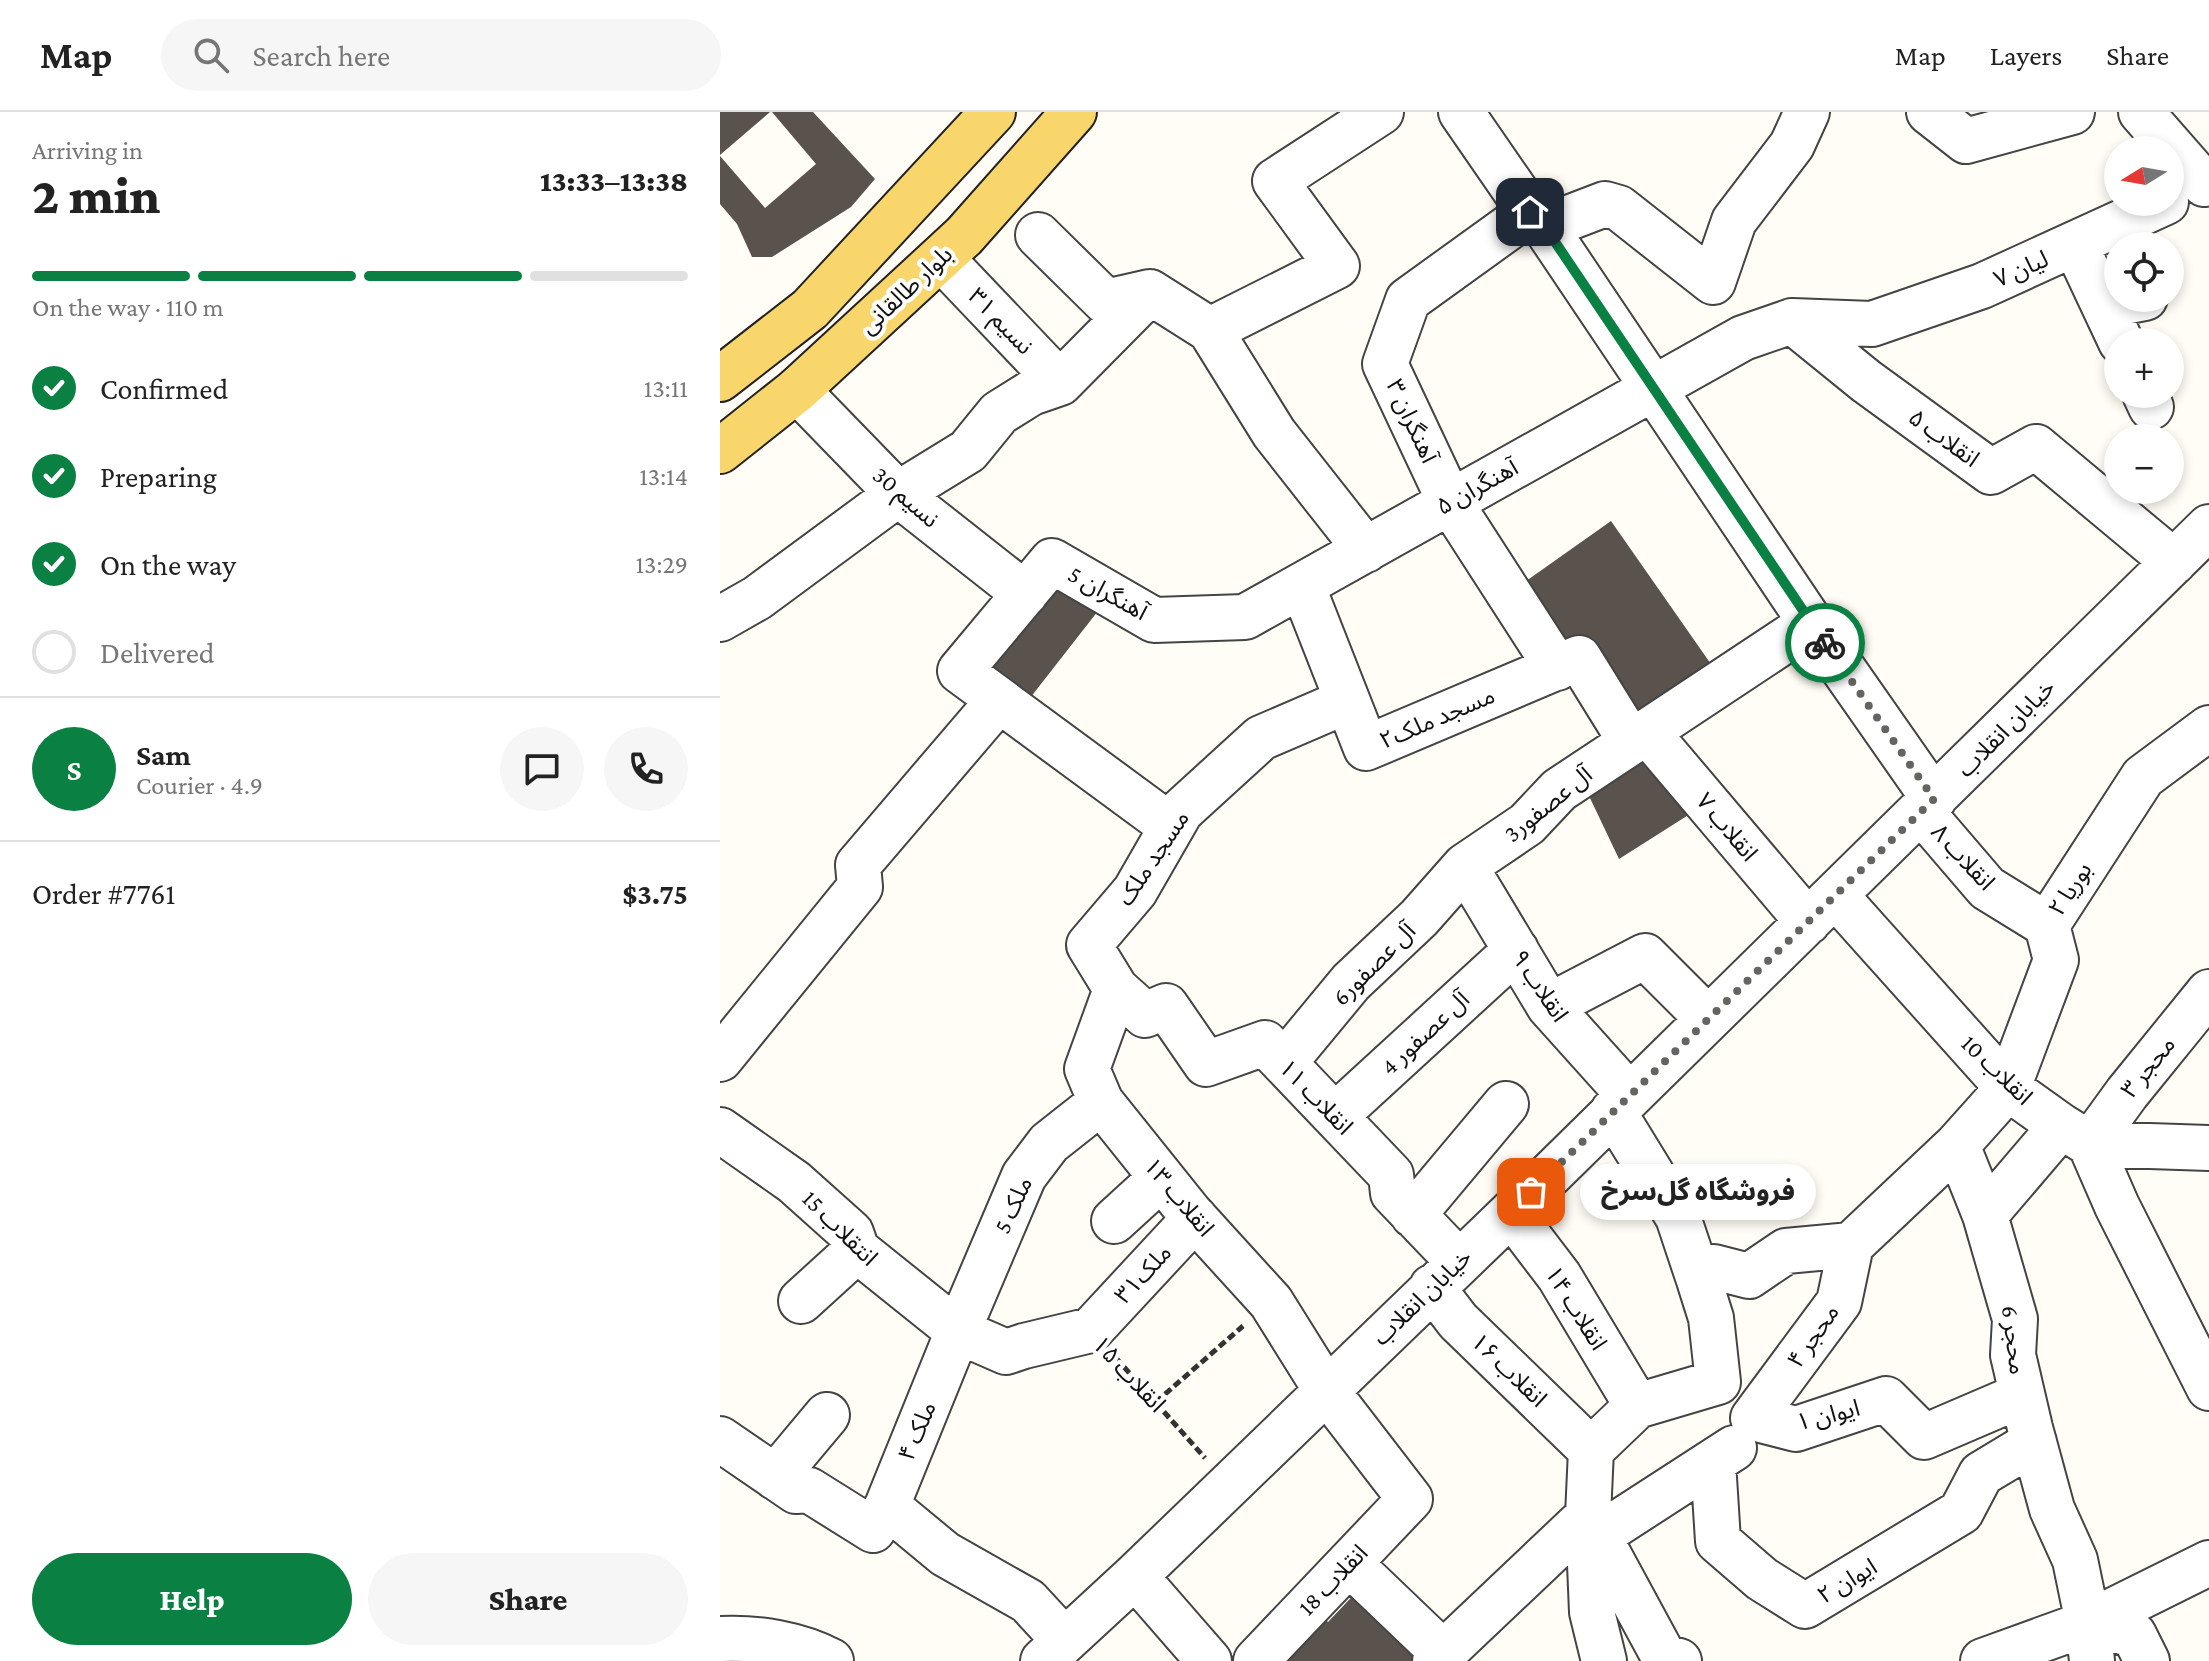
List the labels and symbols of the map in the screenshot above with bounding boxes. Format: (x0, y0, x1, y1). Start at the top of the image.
north arrow (2104, 136, 2184, 216)
pin (1496, 178, 1564, 246)
street label: بلوار طالقانی (854, 240, 958, 340)
street label: لیان ۷ (1989, 245, 2053, 293)
street label: نسیم ۳۱ (961, 282, 1039, 362)
street label: آهنگران ۳ (1380, 375, 1444, 468)
street label: انقلاب ۵ (1903, 403, 1985, 473)
street label: آهنگران ۵ (1431, 453, 1524, 521)
street label: نسیم 30 (865, 461, 945, 536)
street label: آهنگران 5 (1063, 560, 1154, 627)
courier (1785, 603, 1865, 683)
street label: خیابان انقلاب (1951, 673, 2061, 783)
street label: مسجد ملک۲ (1375, 681, 1498, 754)
street label: آل عصفور3 (1498, 759, 1598, 848)
street label: انقلاب ۷ (1691, 787, 1764, 867)
street label: مسجد ملک (1111, 805, 1194, 910)
street label: انقلاب ۸ (1926, 818, 2001, 896)
street label: بوریا ۲ (2042, 857, 2098, 921)
street label: آل عصفور6 (1327, 916, 1422, 1011)
street label: انقلاب ۹ (1506, 945, 1574, 1027)
street label: آل عصفور 4 (1375, 984, 1476, 1081)
street label: انقلاب 10 (1956, 1029, 2038, 1110)
street label: محجر ۳ (2115, 1031, 2181, 1103)
street label: انقلاب ۱۱ (1274, 1053, 1359, 1140)
street label: انقلاب ۱۳ (1138, 1152, 1220, 1242)
pin (1497, 1158, 1565, 1226)
callout: فروشگاه گل‌سرخ (1579, 1164, 1815, 1220)
street label: ملک 5 (988, 1172, 1037, 1237)
street label: انتقلاب 15 (797, 1185, 883, 1271)
street label: ملک۳۱ (1109, 1239, 1177, 1309)
street label: خیابان انقلاب (1367, 1243, 1477, 1351)
street label: انقلاب ۱۴ (1540, 1261, 1613, 1355)
street label: محجر ۴ (1781, 1299, 1845, 1373)
street label: محجر 6 (1996, 1304, 2032, 1376)
street label: انقلاب ۱۶ (1466, 1327, 1553, 1412)
street label: انقلاب ۱۵ (1087, 1330, 1171, 1418)
street label: ایوان ۱ (1793, 1394, 1863, 1436)
street label: ملک ۴ (892, 1397, 941, 1464)
street label: انقلاب 18 (1292, 1539, 1373, 1621)
street label: ایوان ۲ (1812, 1552, 1882, 1610)

